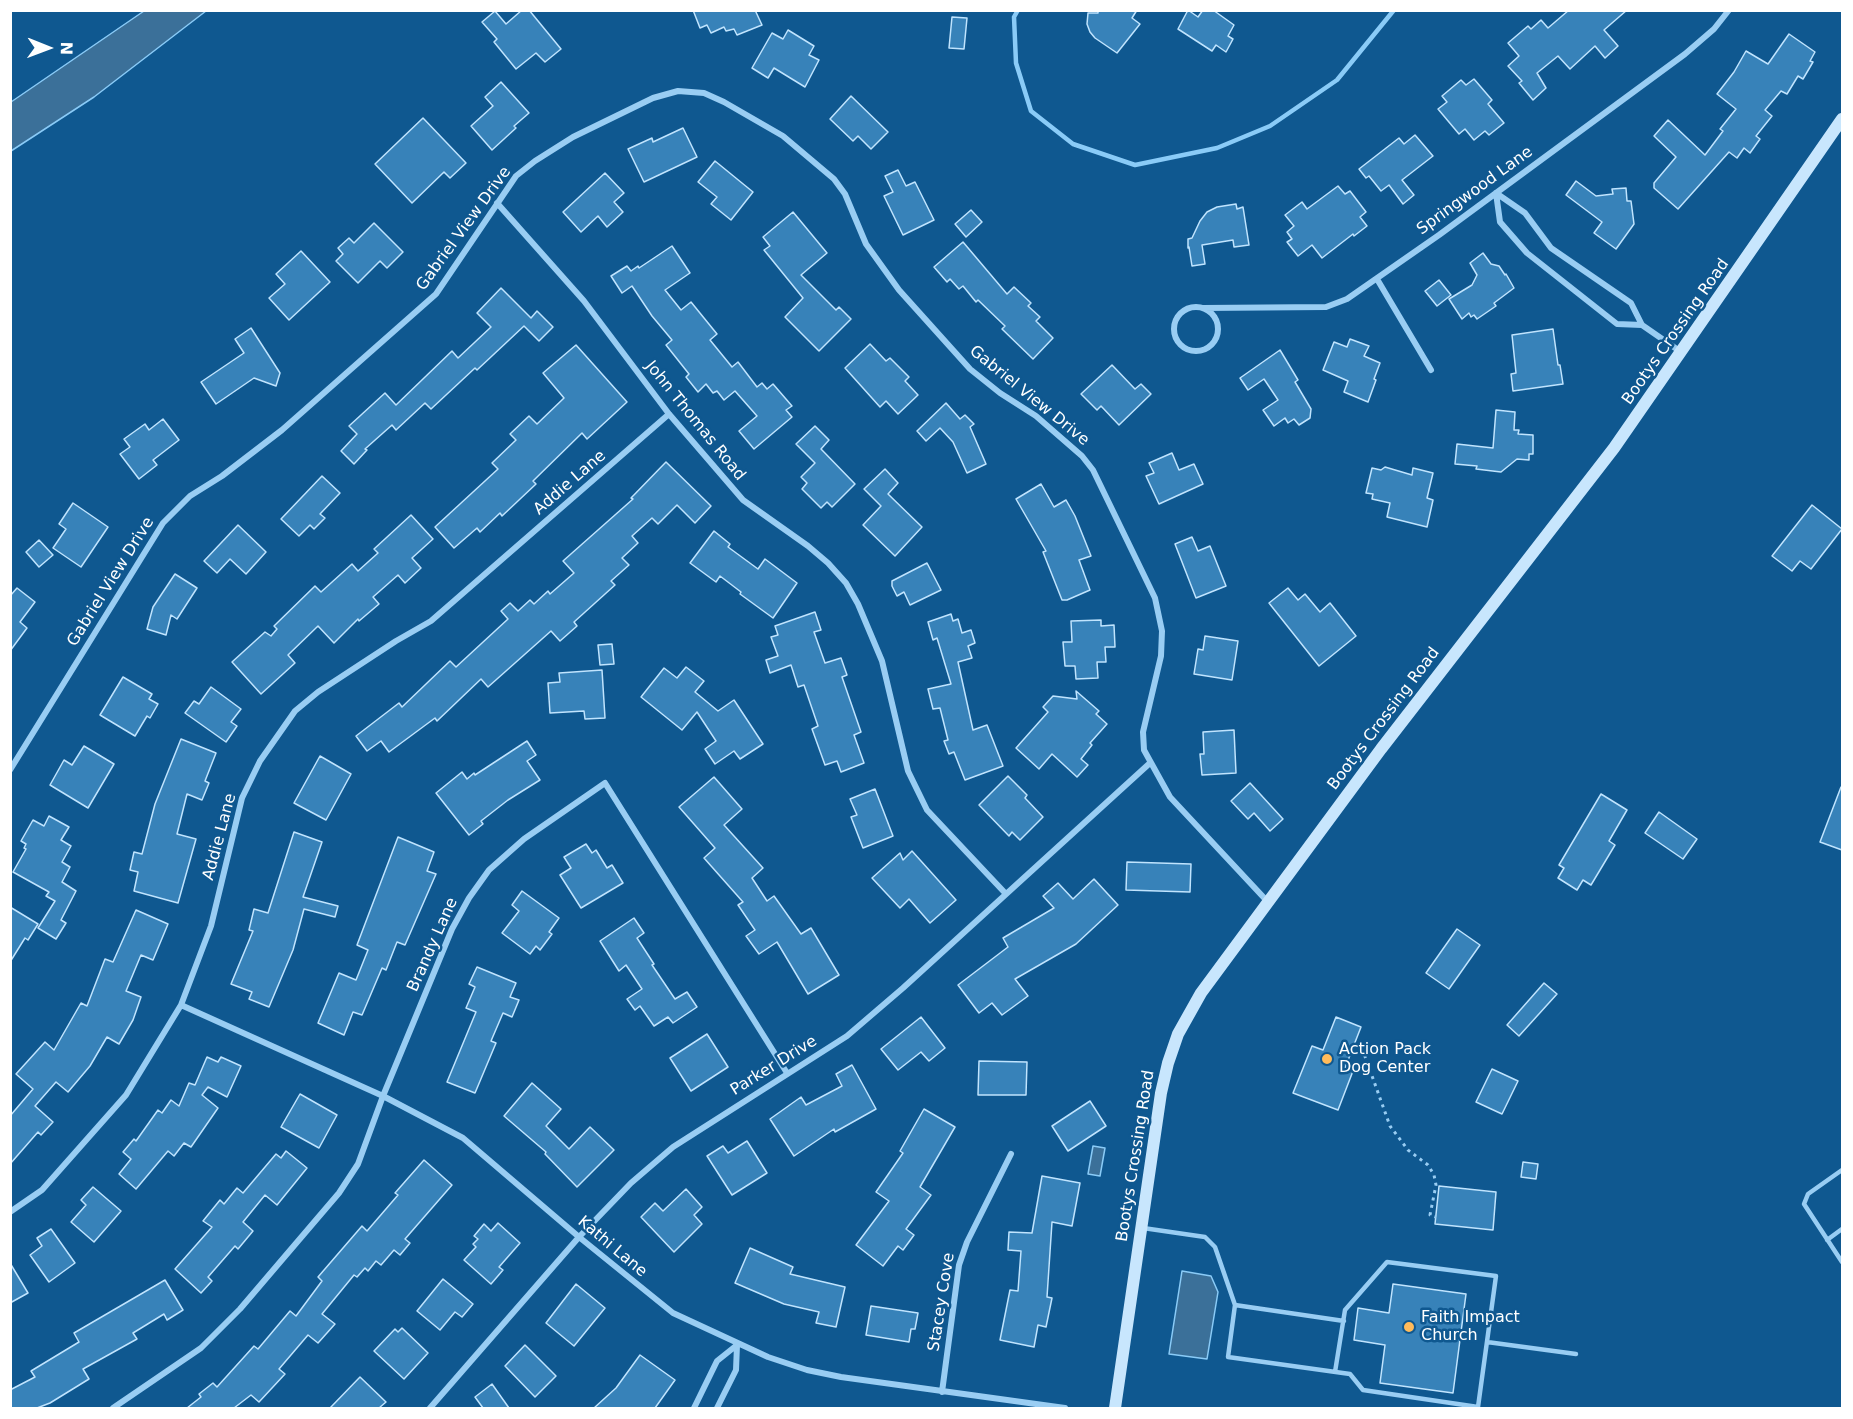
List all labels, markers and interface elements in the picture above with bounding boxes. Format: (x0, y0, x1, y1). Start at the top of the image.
north arrow (18, 18, 78, 78)
text: N (57, 41, 76, 55)
street label: Springwood Lane (1413, 143, 1537, 239)
street label: Gabriel View Drive (413, 163, 515, 295)
street label: Bootys Crossing Road (1618, 255, 1734, 409)
street label: Gabriel View Drive (965, 342, 1093, 450)
street label: John Thomas Road (641, 357, 749, 485)
street label: Addie Lane (530, 447, 610, 519)
street label: Gabriel View Drive (64, 514, 158, 650)
street label: Bootys Crossing Road (1324, 644, 1444, 794)
street label: Addie Lane (199, 792, 241, 882)
street label: Brandy Lane (404, 895, 462, 995)
street label: Parker Drive (727, 1032, 821, 1100)
place label: Action Pack Dog Center (1339, 1040, 1431, 1078)
marker: Action Pack Dog Center (1320, 1052, 1334, 1066)
street label: Bootys Crossing Road (1113, 1069, 1159, 1243)
street label: Kathi Lane (573, 1212, 651, 1282)
street label: Stacey Cove (925, 1251, 959, 1353)
place label: Faith Impact Church (1421, 1308, 1520, 1346)
marker: Faith Impact Church (1402, 1320, 1416, 1334)

